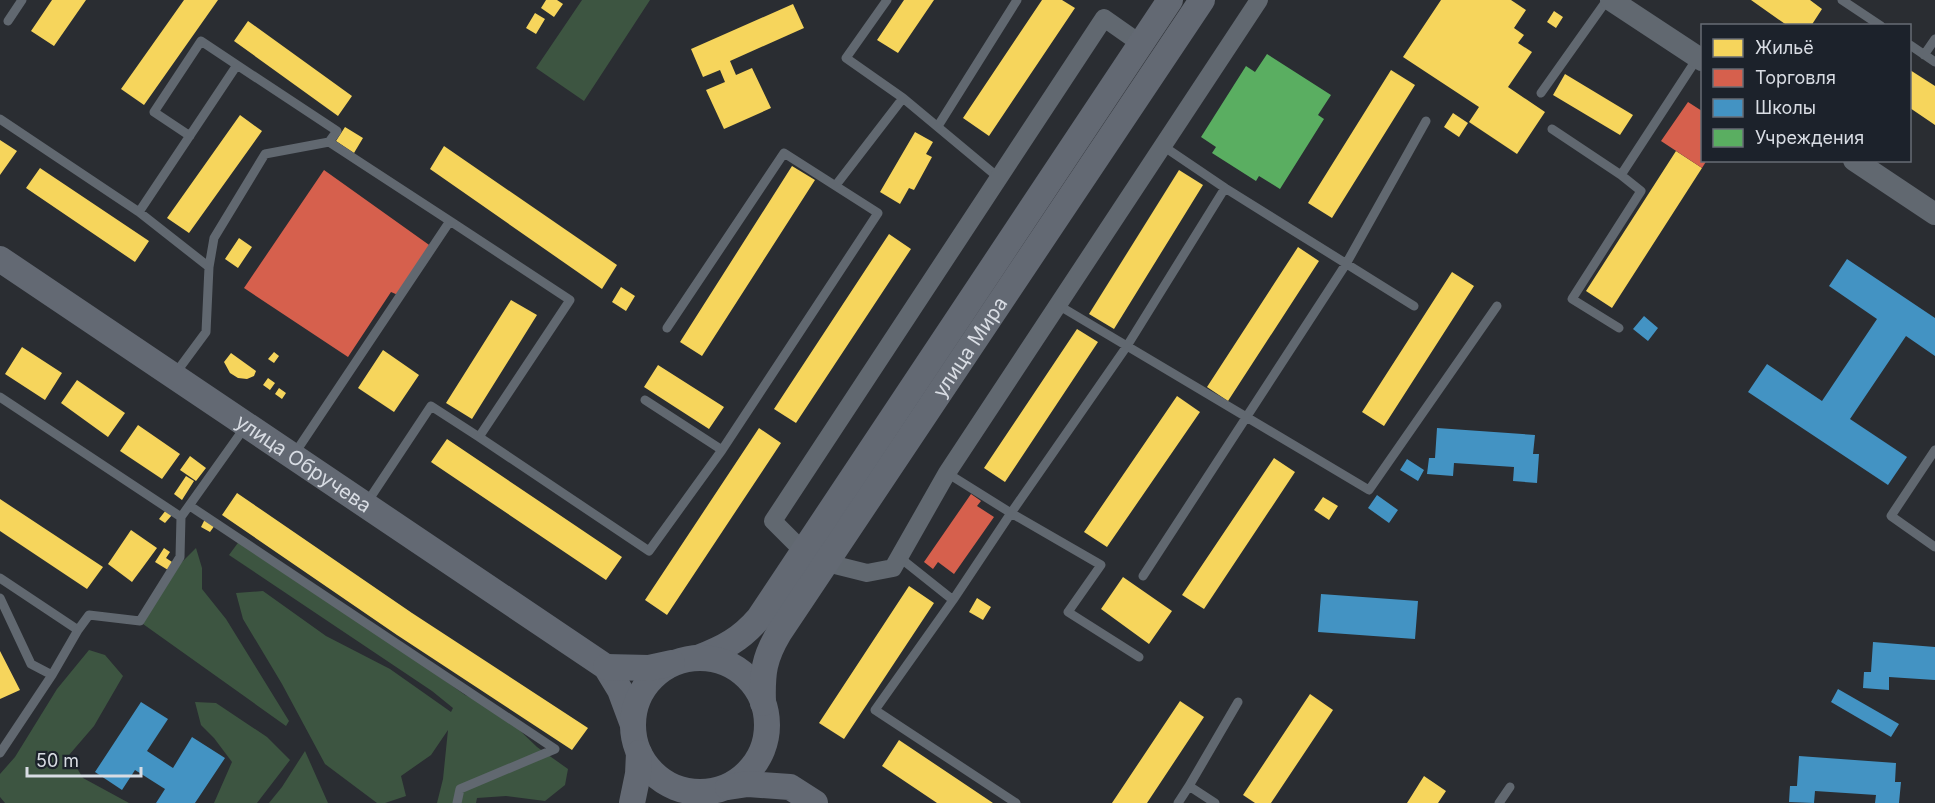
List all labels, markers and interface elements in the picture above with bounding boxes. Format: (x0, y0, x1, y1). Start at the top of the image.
legend (1701, 24, 1911, 162)
text: Жильё (1755, 37, 1814, 58)
text: Торговля (1755, 67, 1836, 88)
text: Школы (1755, 97, 1816, 118)
text: Учреждения (1755, 127, 1864, 148)
street label: улица Мира (928, 292, 1012, 402)
street label: улица Обручева (231, 409, 376, 518)
scale bar (27, 740, 141, 778)
text: 50 m (36, 750, 79, 771)

